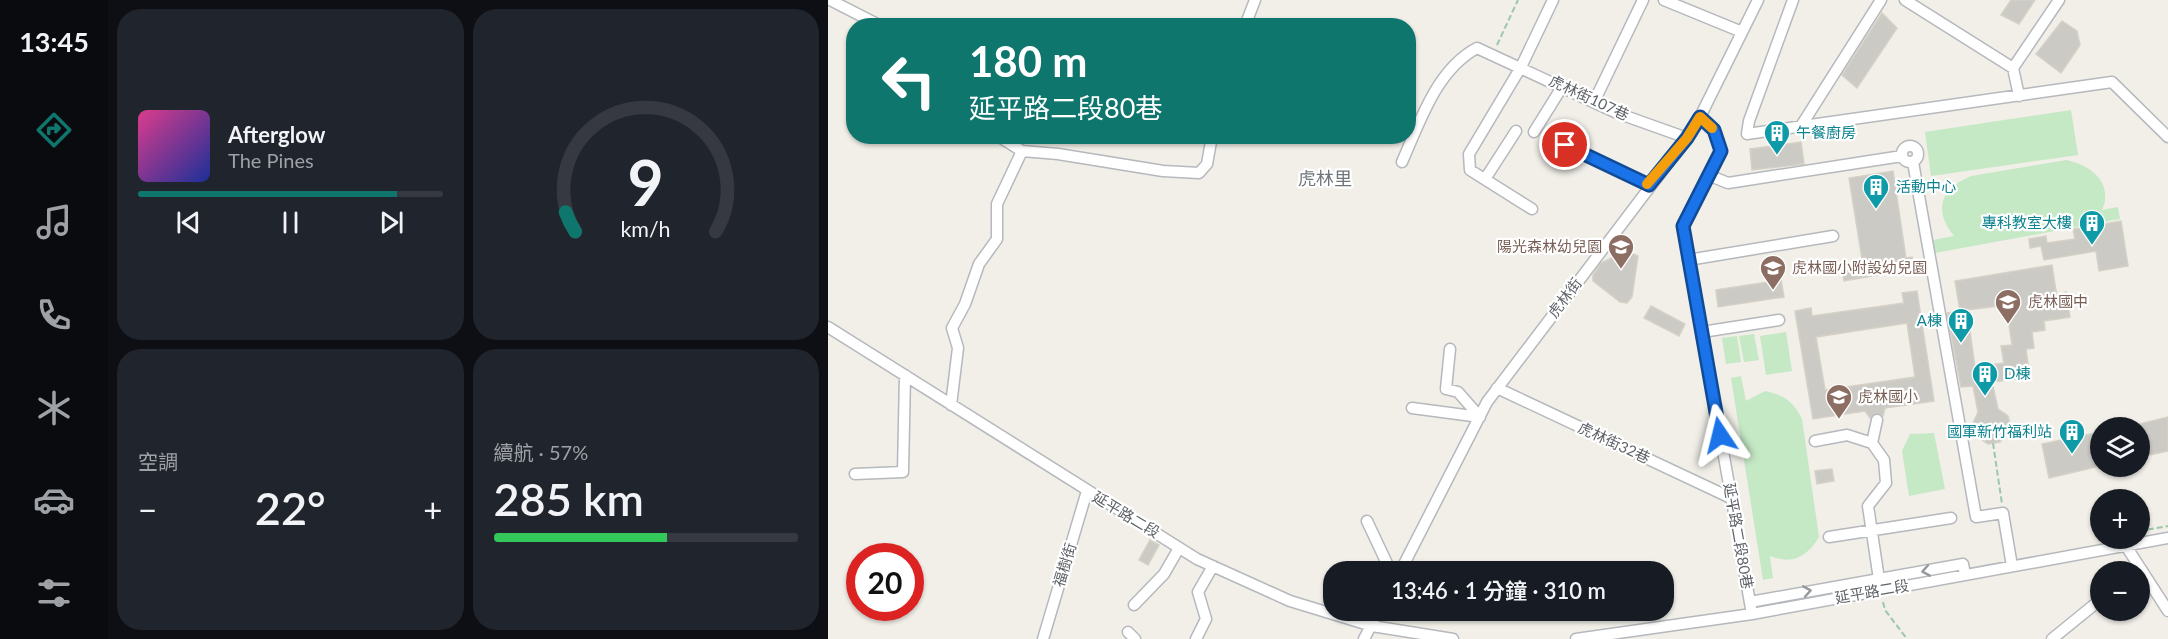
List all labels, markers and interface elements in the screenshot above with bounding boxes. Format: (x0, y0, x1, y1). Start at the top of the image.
text: 13:45 (19, 25, 89, 58)
text: 180 m (969, 36, 1087, 86)
icon: left (870, 42, 948, 120)
street label: 虎林街107巷 (1547, 71, 1632, 123)
text: 延平路二段80巷 (969, 91, 1162, 124)
icon: directions (33, 109, 75, 151)
building icon: 午餐廚房 (1762, 118, 1792, 156)
pin (1539, 119, 1590, 170)
text: Afterglow (228, 121, 325, 148)
place label: 午餐廚房 (1796, 123, 1856, 141)
icon: arrive (1548, 128, 1581, 161)
text: 9 (628, 144, 664, 219)
text: The Pines (228, 148, 314, 172)
district label: 虎林里 (1298, 167, 1352, 189)
building icon: 活動中心 (1861, 172, 1891, 210)
place label: 活動中心 (1896, 177, 1956, 195)
icon: music (33, 201, 75, 243)
icon: previous (172, 206, 205, 239)
icon: pause (274, 206, 307, 239)
icon: next (375, 206, 408, 239)
building icon: 專科教室大樓 (2077, 208, 2107, 246)
place label: 專科教室大樓 (1982, 213, 2072, 231)
text: km/h (621, 216, 671, 242)
school or university icon: 陽光森林幼兒園 (1606, 232, 1636, 270)
place label: 陽光森林幼兒園 (1497, 237, 1602, 255)
school or university icon: 虎林國小附設幼兒園 (1758, 253, 1788, 291)
place label: 虎林國小附設幼兒園 (1792, 258, 1927, 276)
street label: 虎林街 (1543, 274, 1585, 321)
school or university icon: 虎林國中 (1993, 287, 2023, 325)
place label: 虎林國中 (2028, 292, 2088, 310)
icon: phone (33, 294, 75, 336)
building icon: A棟 (1946, 306, 1976, 344)
place label: A棟 (1917, 311, 1942, 329)
building icon: D棟 (1970, 359, 2000, 397)
place label: D棟 (2004, 364, 2030, 382)
school or university icon: 虎林國小 (1824, 382, 1854, 420)
icon: climate (33, 387, 75, 429)
place label: 虎林國小 (1858, 387, 1918, 405)
position arrow (1688, 403, 1752, 467)
building icon: 國軍新竹福利站 (2057, 417, 2087, 455)
map controls (2090, 417, 2150, 621)
button: layers (2090, 417, 2150, 477)
street label: 虎林街32巷 (1576, 418, 1653, 467)
place label: 國軍新竹福利站 (1947, 422, 2052, 440)
text: 續航 · 57% (494, 440, 588, 464)
text: 空調 (138, 449, 178, 473)
text: 285 km (494, 472, 644, 526)
icon: car (33, 479, 75, 521)
text: 22° (255, 481, 326, 535)
street label: 延平路二段80巷 (1721, 481, 1757, 590)
street label: 延平路二段 (1090, 487, 1163, 541)
text: − (138, 489, 157, 529)
text: + (423, 489, 442, 529)
button: + (2090, 489, 2150, 549)
street label: 福樹街 (1049, 541, 1079, 589)
speed limit sign: 20 (846, 543, 924, 621)
button: − (2090, 561, 2150, 621)
one-way arrow (1921, 564, 1931, 576)
icon: filters (33, 572, 75, 614)
street label: 延平路二段 (1833, 576, 1910, 606)
text: 13:46 · 1 分鐘 · 310 m (1391, 577, 1606, 604)
one-way arrow (1803, 586, 1812, 598)

